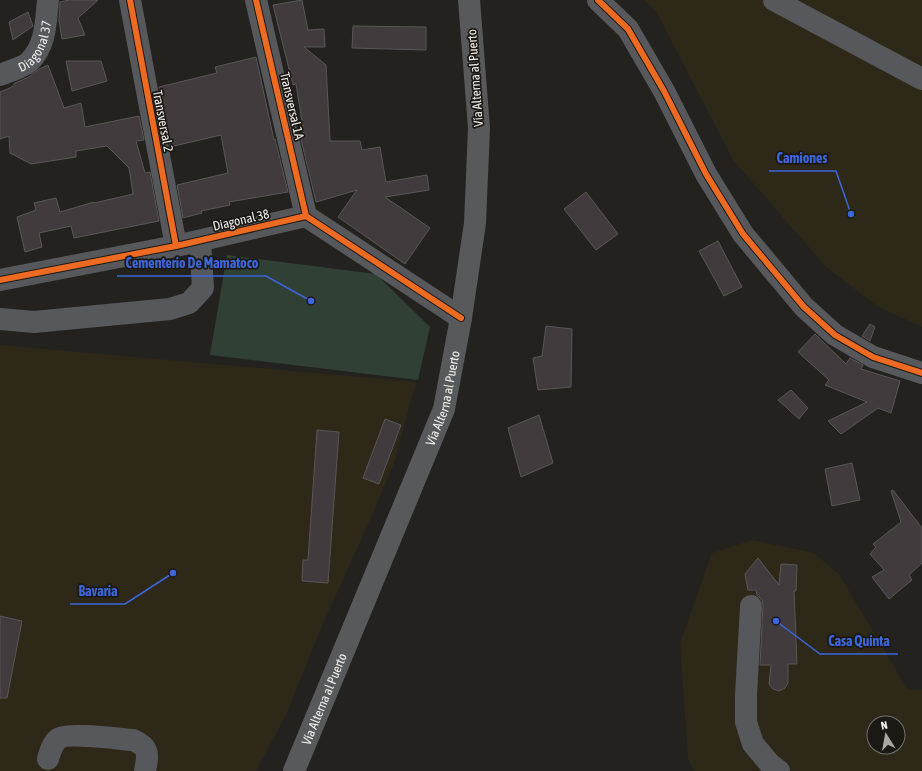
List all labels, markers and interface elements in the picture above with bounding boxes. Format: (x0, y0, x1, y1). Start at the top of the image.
street label: Diagonal 37 (16, 19, 54, 75)
street label: Vía Alterna al Puerto (464, 29, 486, 127)
street label: Transversal 1A (277, 71, 307, 142)
street label: Transversal 2 (150, 89, 176, 153)
callout: Camiones (769, 145, 836, 171)
text: Camiones (777, 150, 827, 166)
street label: Diagonal 38 (211, 206, 271, 234)
callout: Cementerio De Mamatoco (117, 250, 266, 276)
text: Cementerio De Mamatoco (126, 255, 259, 271)
street label: Vía Alterna al Puerto (422, 350, 462, 448)
callout: Bavaria (70, 578, 125, 604)
text: Bavaria (78, 583, 118, 599)
callout: Casa Quinta (820, 628, 898, 654)
text: Casa Quinta (828, 633, 890, 649)
street label: Vía Alterna al Puerto (298, 651, 350, 747)
north arrow (866, 715, 906, 755)
text: N (880, 719, 888, 732)

